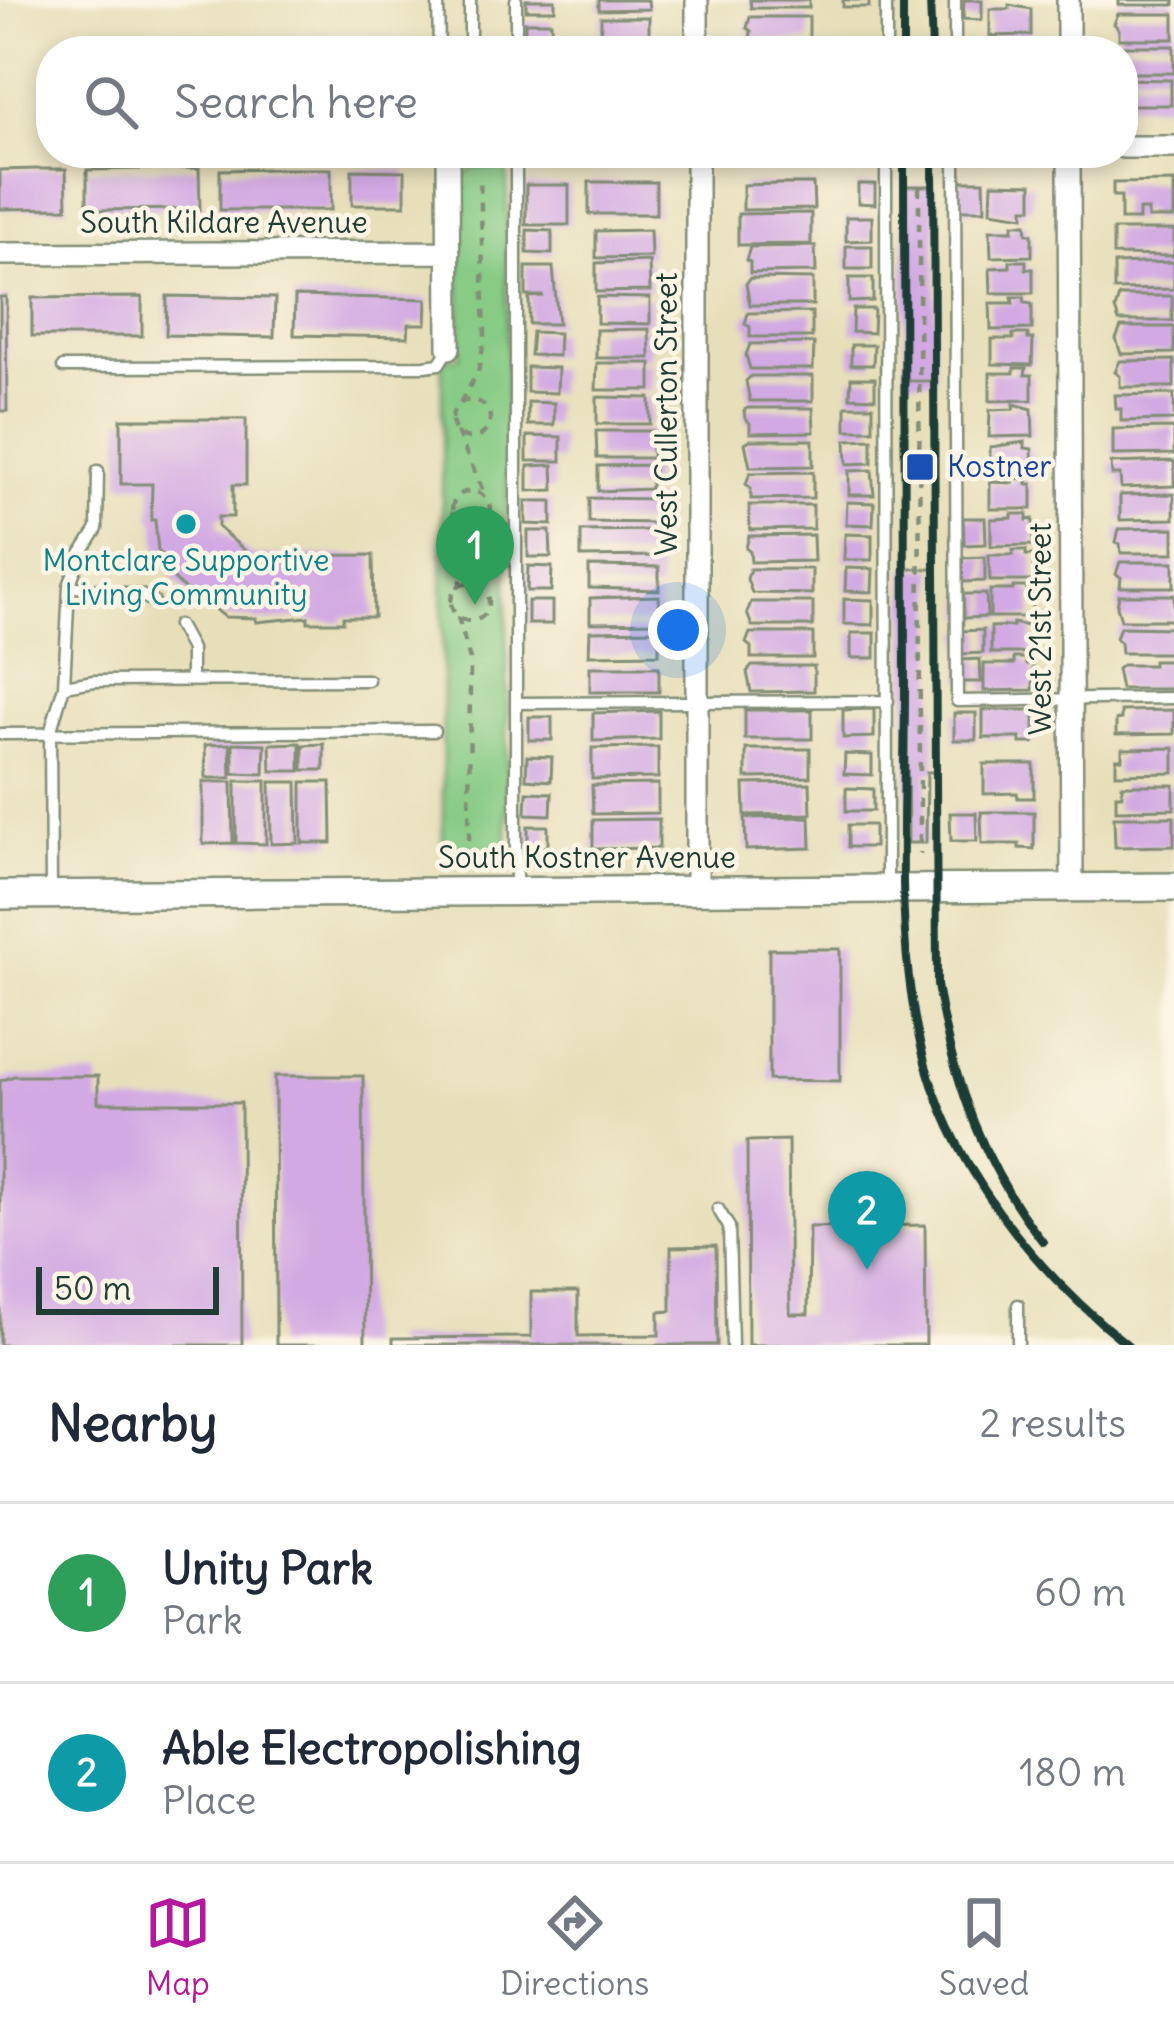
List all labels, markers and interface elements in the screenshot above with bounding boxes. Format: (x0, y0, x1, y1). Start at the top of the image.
search box (36, 36, 1138, 168)
icon: search (78, 69, 144, 135)
text: Search here (174, 74, 418, 130)
street label: South Kildare Avenue (80, 203, 368, 241)
street label: West Cullerton Street (647, 272, 685, 556)
place label: Kostner (947, 447, 1052, 485)
marker: Kostner (904, 451, 936, 483)
pin: 1 (436, 506, 514, 605)
marker: Montclare Supportive Living Community (173, 511, 199, 537)
street label: West 21st Street (1021, 523, 1059, 735)
place label: Montclare Supportive Living Community (43, 541, 329, 613)
your location (648, 600, 708, 660)
street label: South Kostner Avenue (438, 838, 736, 876)
pin: 2 (828, 1171, 906, 1270)
scale bar (36, 1261, 219, 1314)
text: 50 m (54, 1267, 131, 1309)
text: Nearby (48, 1391, 217, 1455)
text: 2 results (979, 1399, 1126, 1448)
text: Unity Park (162, 1540, 373, 1596)
text: 1 (79, 1568, 95, 1617)
text: 60 m (1034, 1568, 1126, 1617)
text: Park (162, 1596, 243, 1645)
text: Able Electropolishing (162, 1720, 582, 1776)
text: 2 (76, 1748, 98, 1797)
text: 180 m (1019, 1748, 1126, 1797)
text: Place (162, 1776, 256, 1825)
tab: Map (145, 1890, 211, 2004)
tab: Directions (500, 1890, 649, 2004)
tab: Saved (939, 1890, 1029, 2004)

